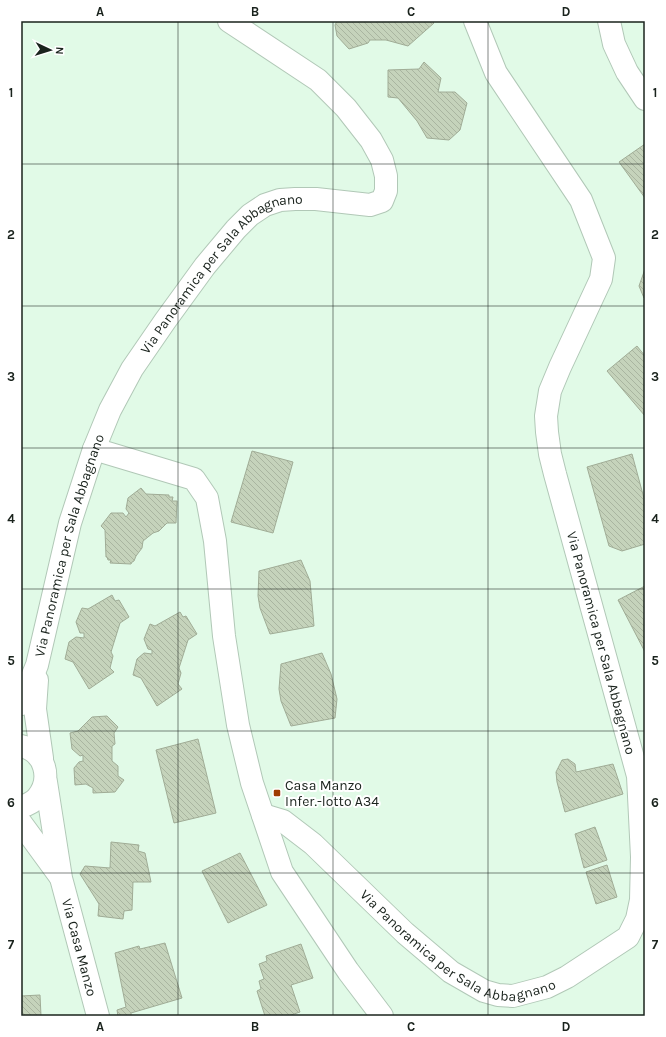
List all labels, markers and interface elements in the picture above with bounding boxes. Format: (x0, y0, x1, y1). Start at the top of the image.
text: A (96, 4, 104, 19)
text: B (251, 4, 259, 19)
text: C (407, 4, 415, 19)
text: D (562, 4, 571, 19)
north arrow (30, 30, 70, 70)
text: N (53, 46, 66, 55)
text: 1 (9, 85, 13, 100)
text: 1 (653, 85, 657, 100)
street label: Via Panoramica per Sala Abbagnano (137, 191, 303, 357)
text: 2 (7, 227, 15, 242)
text: 2 (651, 227, 659, 242)
text: 3 (7, 369, 15, 384)
text: 3 (651, 369, 659, 384)
street label: Via Panoramica per Sala Abbagnano (31, 431, 108, 659)
text: 4 (7, 511, 15, 526)
text: 4 (651, 511, 659, 526)
street label: Via Panoramica per Sala Abbagnano (563, 530, 639, 756)
text: 5 (7, 653, 15, 668)
text: 5 (651, 653, 659, 668)
place label: Casa Manzo Infer.-lotto A34 (285, 777, 379, 810)
marker: Casa Manzo Infer.-lotto A34 (272, 788, 282, 798)
text: 6 (7, 795, 15, 810)
text: 6 (651, 795, 659, 810)
street label: Via Panoramica per Sala Abbagnano (357, 886, 558, 1005)
street label: Via Casa Manzo (58, 897, 101, 998)
text: 7 (8, 937, 15, 952)
text: 7 (652, 937, 659, 952)
text: A (96, 1019, 104, 1034)
text: B (251, 1019, 259, 1034)
text: C (407, 1019, 415, 1034)
text: D (562, 1019, 571, 1034)

